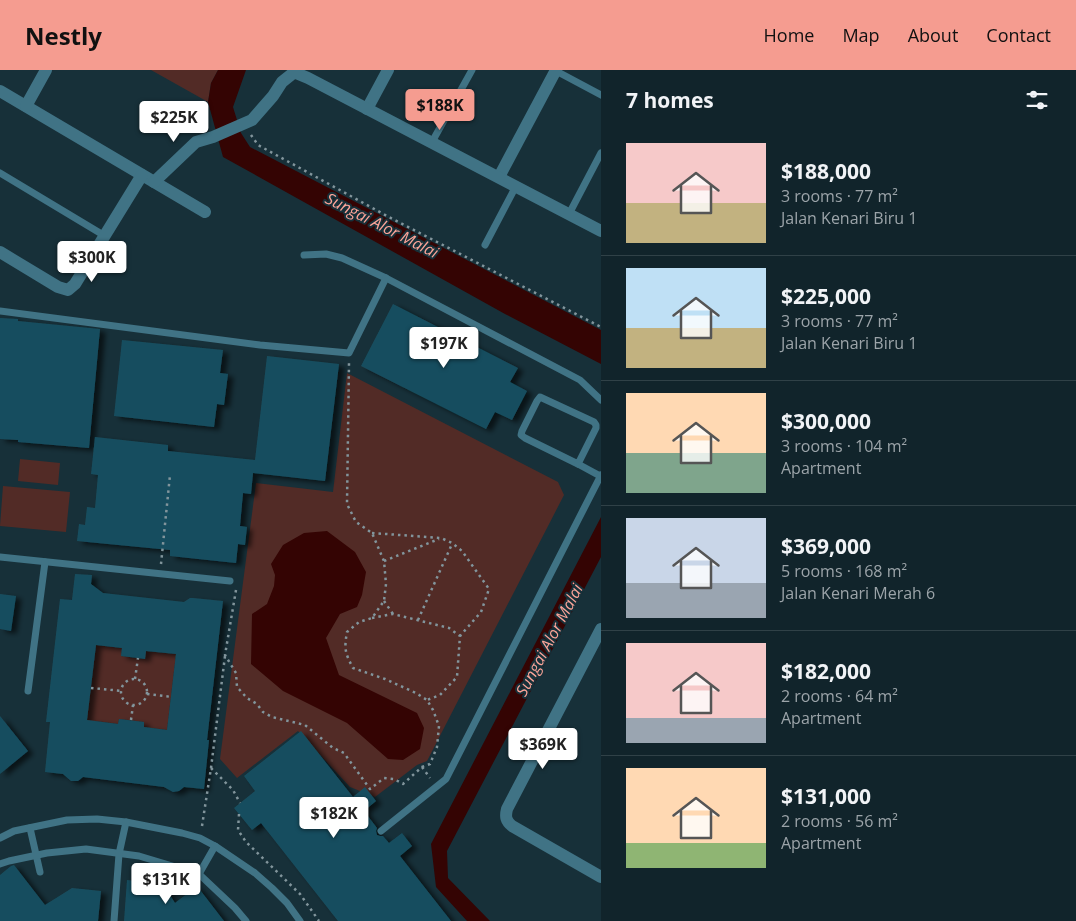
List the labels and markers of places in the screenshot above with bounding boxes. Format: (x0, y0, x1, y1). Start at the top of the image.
pin: $188K (405, 88, 475, 131)
pin: $225K (139, 100, 209, 143)
pin: $300K (57, 240, 127, 283)
pin: $197K (409, 326, 479, 369)
pin: $369K (508, 728, 578, 770)
pin: $182K (299, 796, 369, 839)
pin: $131K (131, 862, 201, 905)

